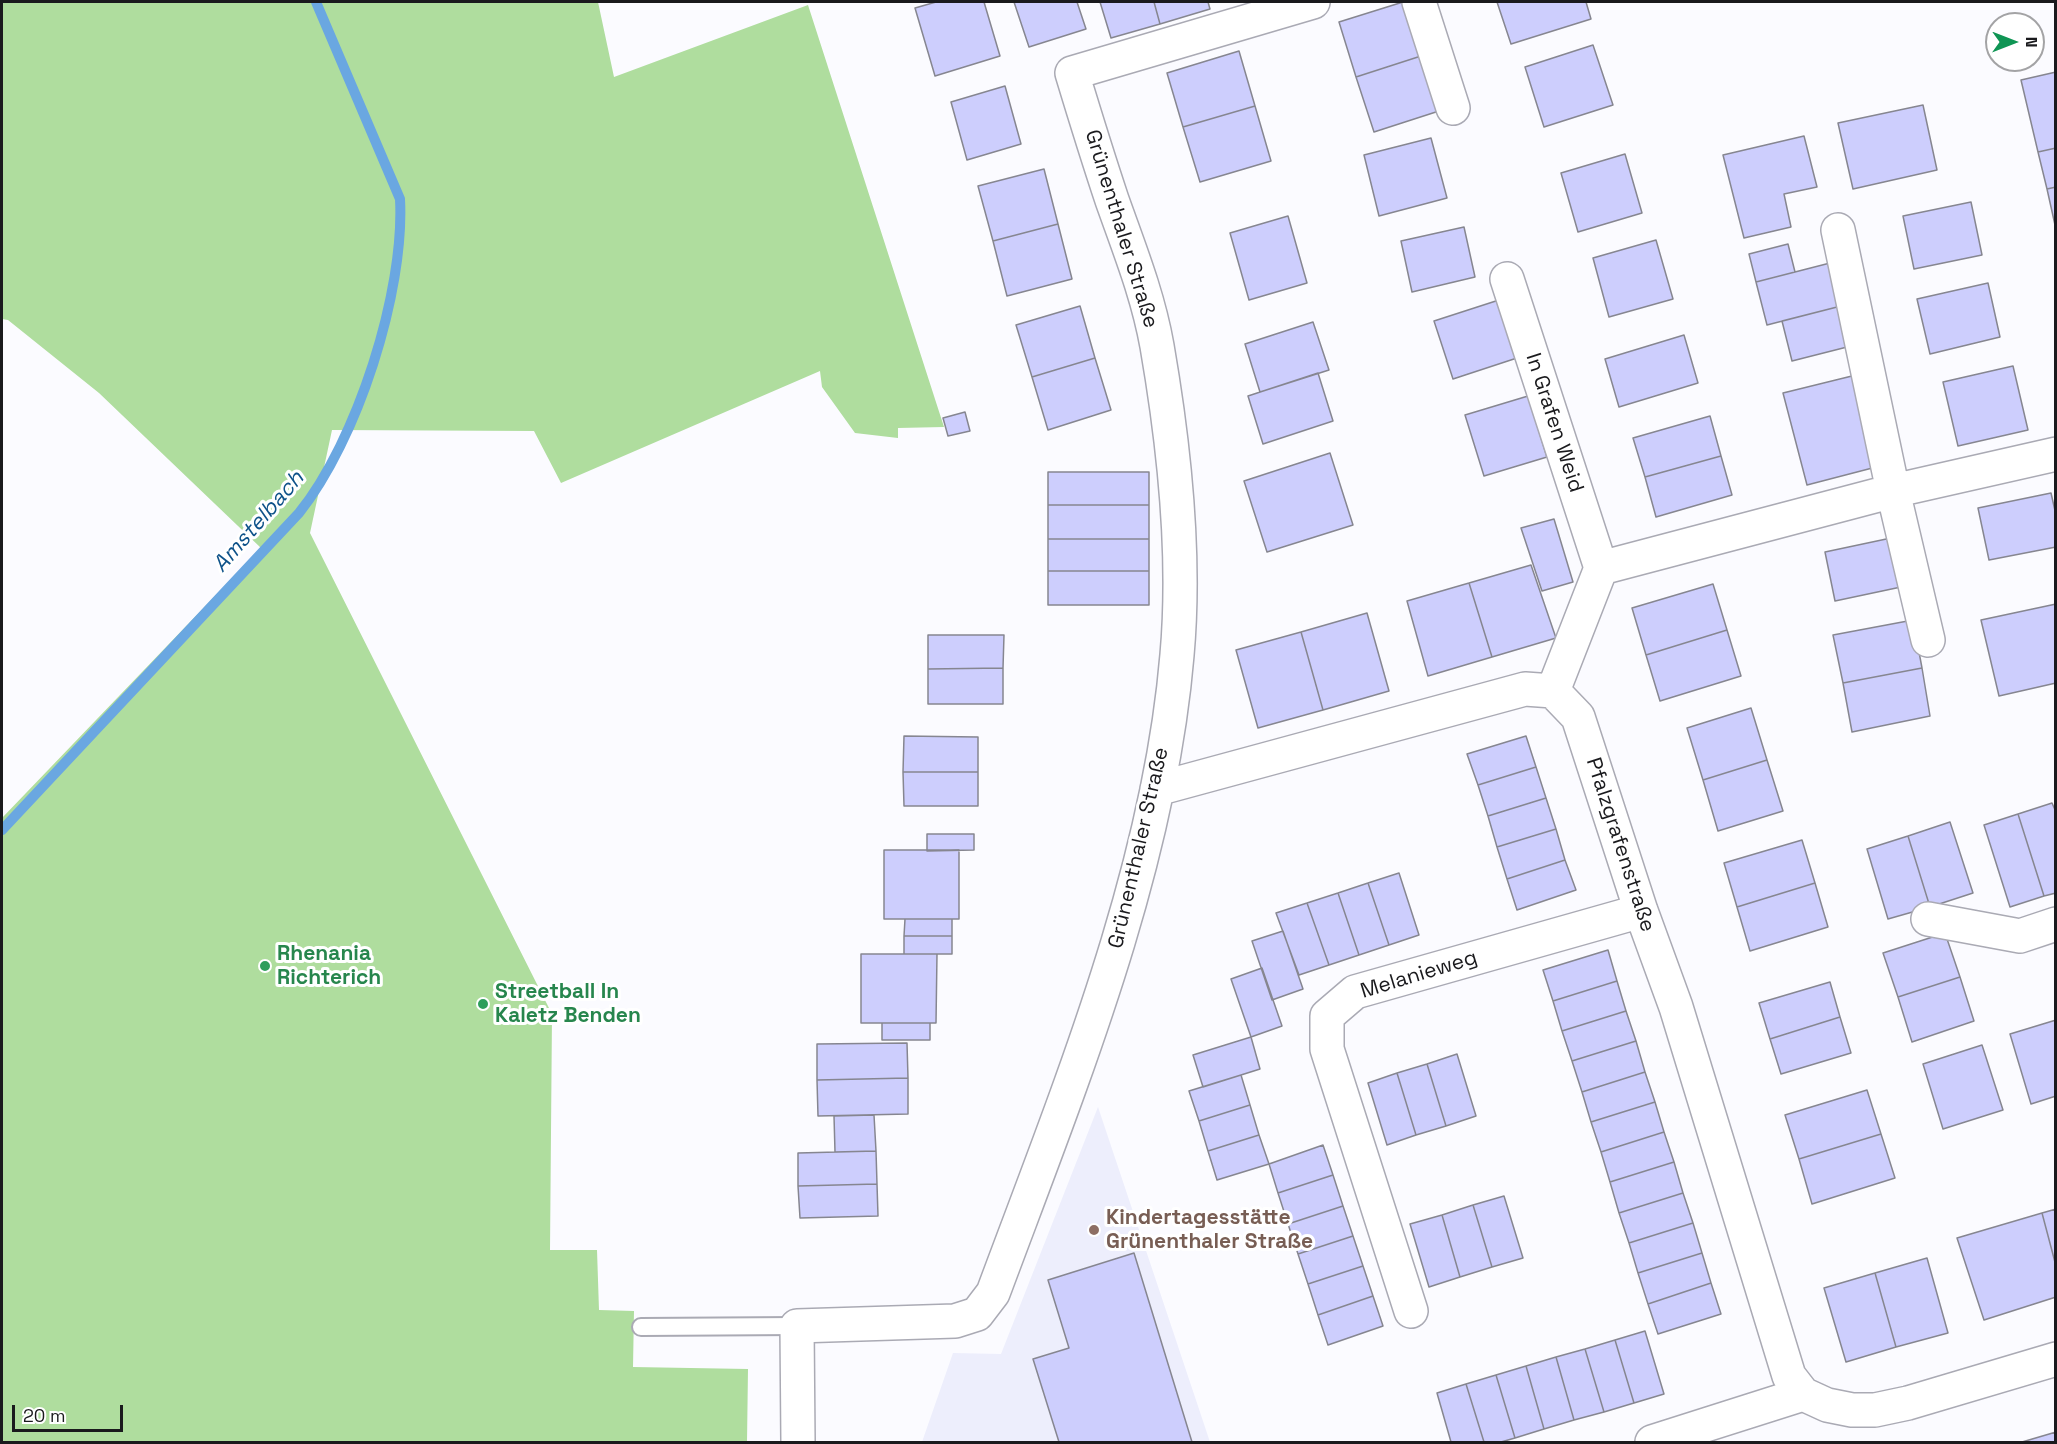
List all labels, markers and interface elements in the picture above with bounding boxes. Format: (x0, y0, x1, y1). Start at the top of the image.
north arrow (1985, 12, 2045, 72)
text: N (2021, 37, 2042, 47)
street label: Grünenthaler Straße (1079, 127, 1163, 331)
street label: In Grafen Weid (1520, 350, 1588, 496)
water label: Amstelbach (208, 466, 310, 578)
street label: Grünenthaler Straße (1104, 745, 1174, 951)
street label: Pfalzgrafenstraße (1580, 755, 1660, 935)
place label: Rhenania Richterich (277, 941, 381, 991)
street label: Melanieweg (1358, 945, 1480, 1005)
marker: Rhenania Richterich (258, 959, 272, 973)
place label: Streetball In Kaletz Benden (495, 979, 641, 1029)
marker: Streetball In Kaletz Benden (476, 997, 490, 1011)
place label: Kindertagesstätte Grünenthaler Straße (1106, 1205, 1313, 1255)
marker: Kindertagesstätte Grünenthaler Straße (1087, 1223, 1101, 1237)
scale bar (15, 1393, 126, 1431)
text: 20 m (23, 1404, 66, 1427)

